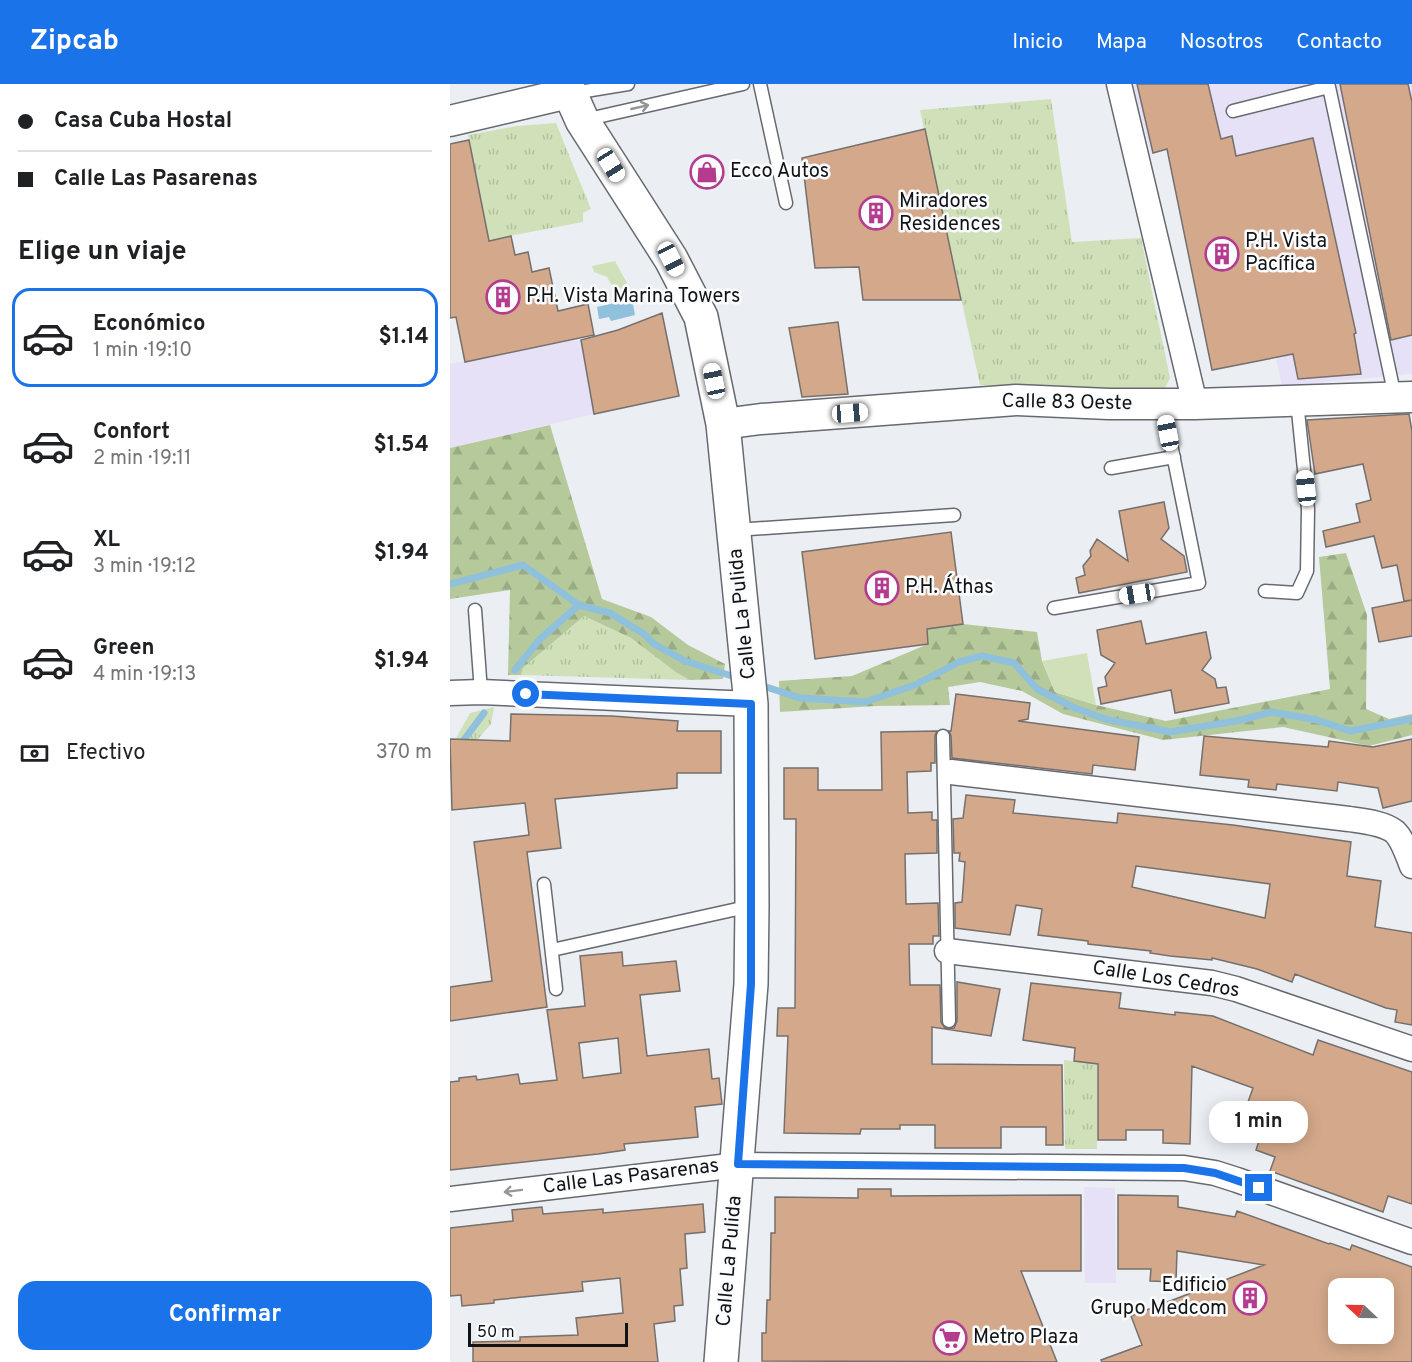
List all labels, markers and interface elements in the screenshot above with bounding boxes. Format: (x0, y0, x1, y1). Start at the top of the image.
text: Zipcab (30, 24, 119, 60)
text: Inicio (1012, 29, 1063, 56)
text: Mapa (1096, 29, 1147, 56)
text: Nosotros (1180, 29, 1263, 56)
text: Contacto (1296, 29, 1382, 56)
one-way arrow (629, 101, 649, 112)
text: Casa Cuba Hostal (54, 108, 232, 135)
car (594, 145, 628, 185)
shop icon: Ecco Autos (689, 154, 725, 190)
place label: Ecco Autos (730, 159, 829, 185)
text: Calle Las Pasarenas (54, 166, 258, 193)
place label: Miradores Residences (899, 189, 1001, 238)
building icon: Miradores Residences (858, 195, 894, 231)
place label: P.H. Vista Pacífica (1245, 229, 1327, 278)
text: Elige un viaje (18, 235, 187, 269)
building icon: P.H. Vista Pacífica (1204, 236, 1240, 272)
car (655, 239, 687, 279)
building icon: P.H. Vista Marina Towers (485, 279, 521, 315)
place label: P.H. Vista Marina Towers (526, 284, 740, 310)
icon: car (21, 311, 75, 365)
text: Económico (93, 311, 206, 338)
text: $1.14 (379, 324, 429, 351)
text: 1 min · 19:10 (93, 338, 192, 364)
car (701, 362, 727, 400)
street label: Calle 83 Oeste (1001, 389, 1133, 417)
car (831, 403, 869, 423)
car (1156, 414, 1180, 452)
icon: car (21, 419, 75, 473)
text: Confort (93, 419, 170, 446)
text: $1.54 (373, 432, 429, 459)
text: 2 min · 19:11 (93, 446, 191, 472)
car (1295, 469, 1317, 507)
icon: car (21, 527, 75, 581)
text: XL (93, 527, 120, 554)
text: $1.94 (374, 540, 429, 567)
street label: Calle La Pulida (723, 547, 763, 681)
text: 3 min · 19:12 (93, 554, 196, 580)
building icon: P.H. Áthas (864, 570, 900, 606)
place label: P.H. Áthas (905, 573, 994, 601)
car (1118, 582, 1156, 606)
icon: car (21, 635, 75, 689)
text: Green (93, 635, 155, 662)
text: $1.94 (374, 648, 429, 675)
text: 4 min · 19:13 (93, 662, 196, 688)
route start (512, 680, 539, 707)
icon: cash (18, 737, 51, 770)
text: Efectivo (66, 740, 146, 767)
text: 370 m (376, 740, 432, 766)
street label: Calle Los Cedros (1091, 956, 1241, 1004)
callout: 1 min (1210, 1101, 1308, 1143)
text: 1 min (1234, 1109, 1283, 1135)
street label: Calle Las Pasarenas (541, 1153, 721, 1201)
route end (1245, 1174, 1272, 1201)
one-way arrow (504, 1186, 523, 1197)
street label: Calle La Pulida (711, 1194, 749, 1328)
place label: Edificio Grupo Medcom (1090, 1273, 1227, 1322)
north arrow (1328, 1278, 1394, 1344)
map controls (1328, 1278, 1394, 1344)
building icon: Edificio Grupo Medcom (1232, 1280, 1268, 1316)
button: Confirmar (18, 1281, 432, 1350)
scale bar (468, 1320, 628, 1348)
supermarket icon: Metro Plaza (932, 1320, 968, 1356)
text: 50 m (477, 1323, 515, 1343)
place label: Metro Plaza (973, 1325, 1079, 1351)

